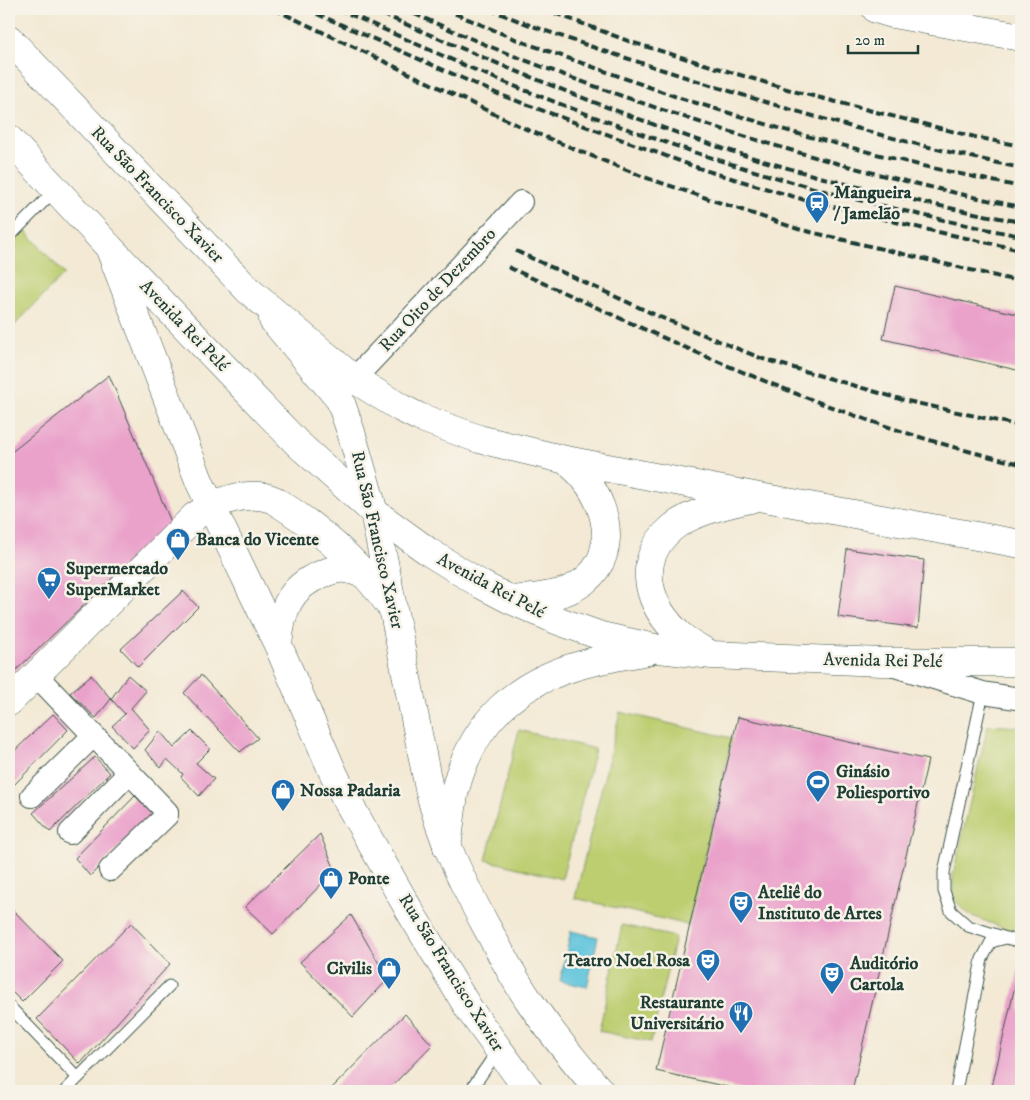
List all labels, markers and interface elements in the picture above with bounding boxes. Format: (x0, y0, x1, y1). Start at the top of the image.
scale bar (848, 22, 918, 54)
text: 20 m (855, 31, 885, 50)
street label: Rua São Francisco Xavier (86, 122, 228, 268)
place label: Mangueira / Jamelão (833, 182, 912, 225)
station icon: Mangueira / Jamelão (804, 190, 830, 224)
street label: Rua Oito de Dezembro (375, 223, 501, 357)
street label: Avenida Rei Pelé (135, 275, 234, 377)
street label: Rua São Francisco Xavier (346, 449, 408, 631)
shop icon: Banca do Vicente (165, 527, 191, 561)
place label: Banca do Vicente (196, 529, 319, 551)
street label: Avenida Rei Pelé (433, 548, 549, 624)
place label: Supermercado SuperMarket (66, 558, 168, 601)
supermarket icon: Supermercado SuperMarket (36, 566, 62, 600)
street label: Avenida Rei Pelé (823, 649, 943, 673)
place label: Ginásio Poliesportivo (836, 761, 930, 804)
sports icon: Ginásio Poliesportivo (805, 769, 831, 803)
shop icon: Nossa Padaria (270, 778, 296, 812)
place label: Nossa Padaria (300, 780, 401, 802)
shop icon: Ponte (318, 866, 344, 900)
place label: Ponte (348, 868, 390, 890)
place label: Ateliê do Instituto de Artes (757, 882, 882, 925)
street label: Rua São Francisco Xavier (393, 890, 509, 1056)
theatre icon: Ateliê do Instituto de Artes (728, 890, 754, 924)
theatre icon: Teatro Noel Rosa (695, 948, 721, 982)
place label: Teatro Noel Rosa (563, 950, 690, 972)
place label: Auditório Cartola (849, 953, 919, 996)
shop icon: Civilis (376, 956, 402, 990)
place label: Civilis (327, 958, 372, 980)
theatre icon: Auditório Cartola (819, 961, 845, 995)
place label: Restaurante Universitário (630, 992, 725, 1035)
restaurant icon: Restaurante Universitário (728, 1000, 754, 1034)

